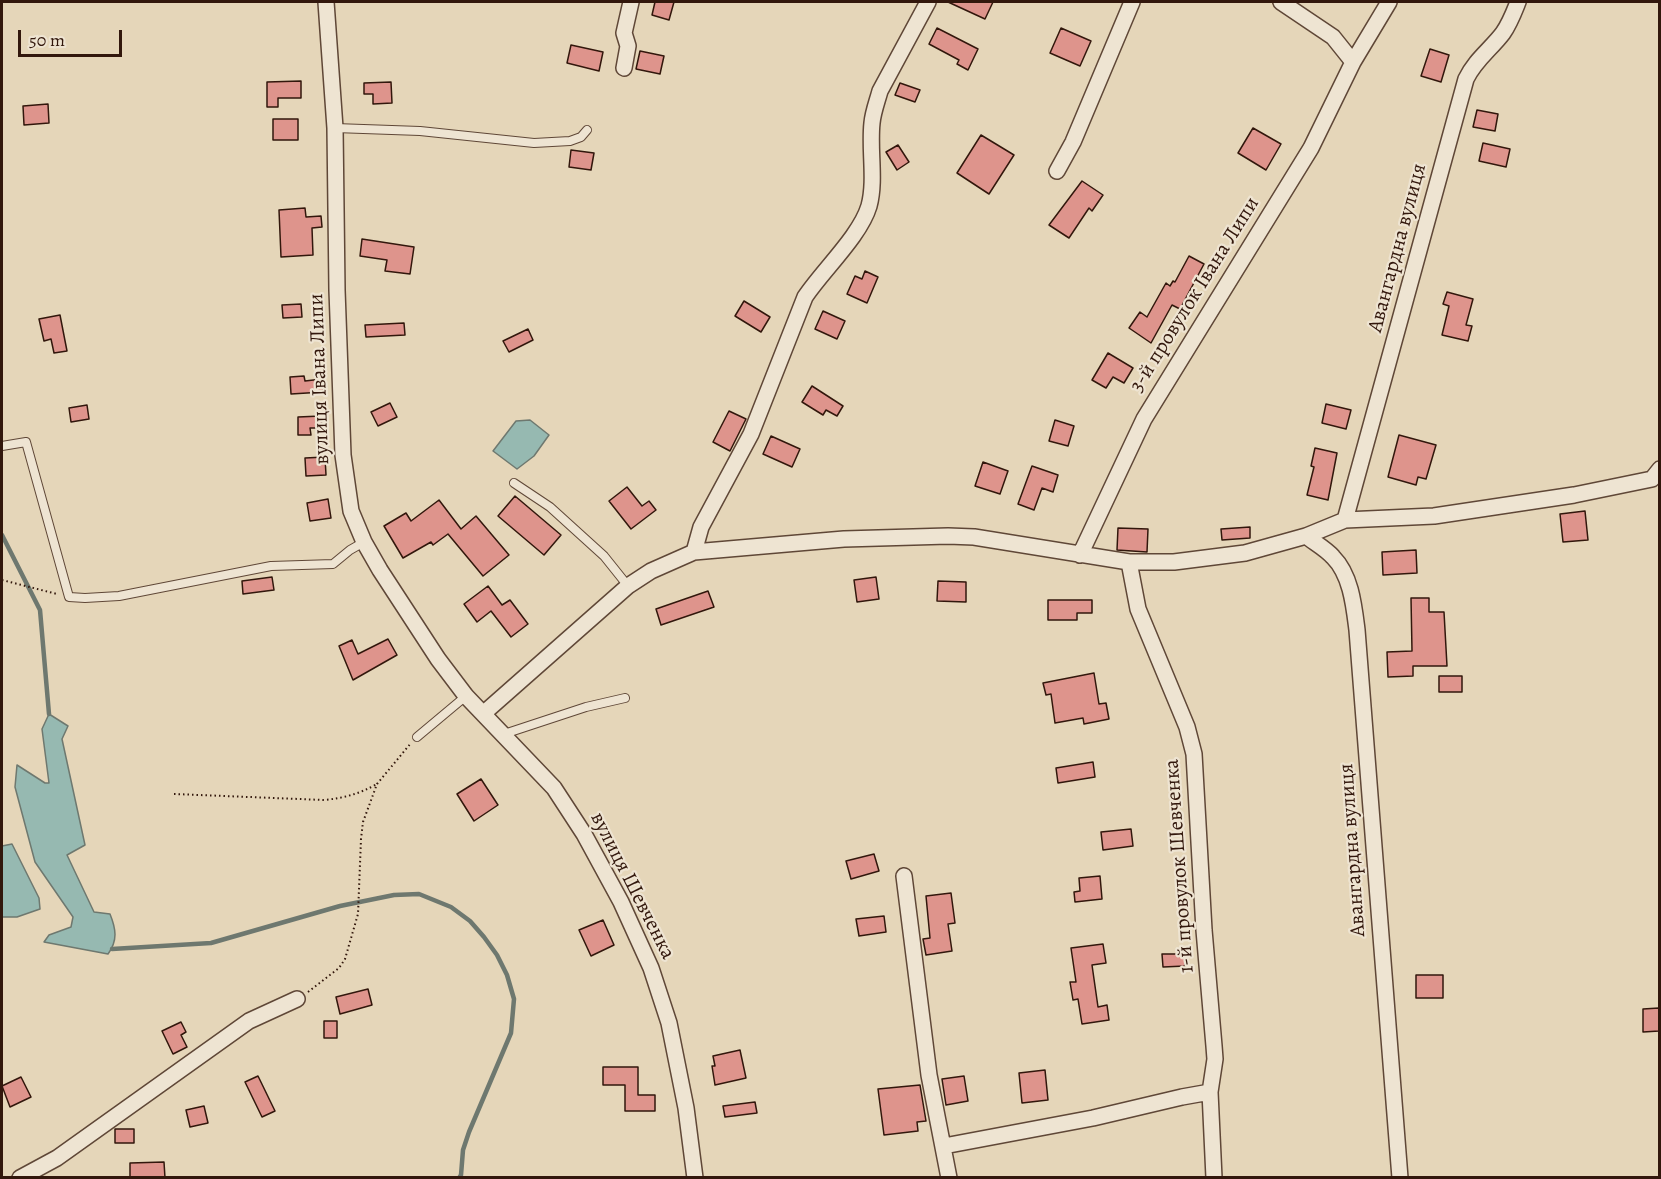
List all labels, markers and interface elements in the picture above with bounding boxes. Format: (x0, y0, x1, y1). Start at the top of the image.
scale bar (21, 18, 124, 56)
text: 50 m (29, 28, 65, 52)
street label: Авангардна вулиця (1363, 161, 1433, 335)
street label: 3-й провулок Івана Липи (1125, 193, 1265, 397)
street label: вулиця Івана Липи (304, 293, 336, 465)
street label: 1-й провулок Шевченка (1160, 758, 1200, 974)
street label: Авангардна вулиця (1334, 763, 1372, 937)
street label: вулиця Шевченка (584, 808, 680, 964)

